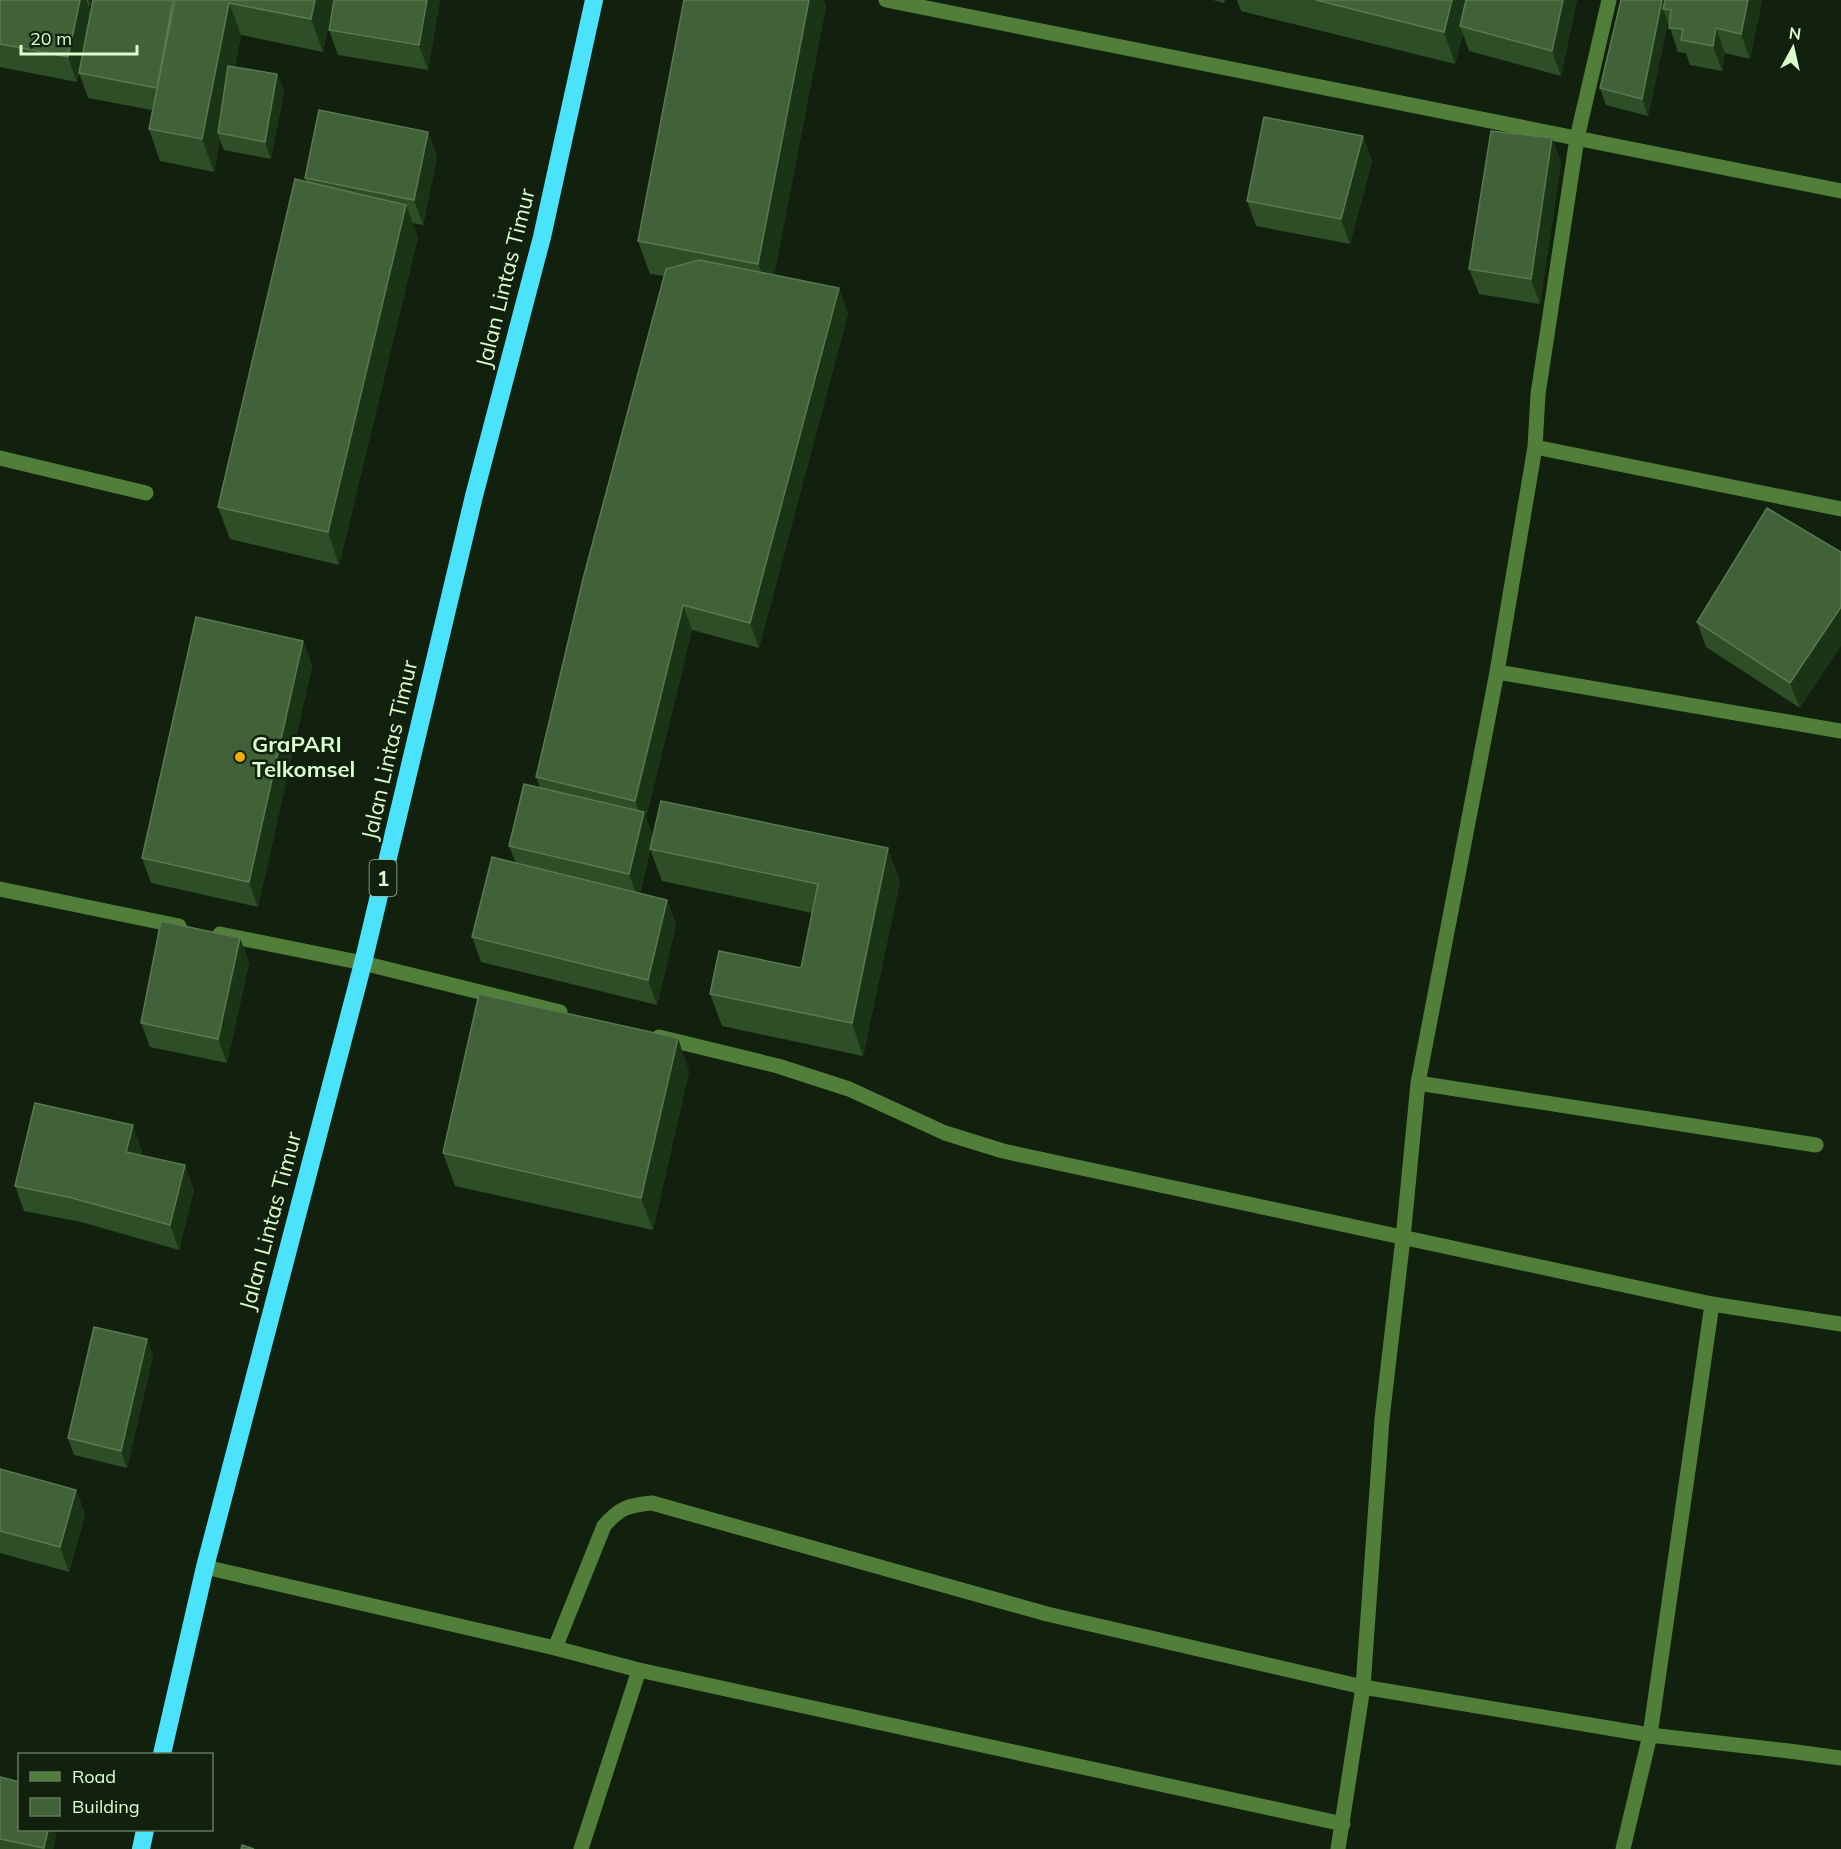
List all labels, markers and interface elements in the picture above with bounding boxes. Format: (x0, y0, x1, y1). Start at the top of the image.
scale bar (21, 18, 136, 56)
north arrow (1763, 18, 1823, 78)
text: N (1788, 22, 1802, 44)
text: 20 m (30, 27, 72, 50)
street label: Jalan Lintas Timur (469, 185, 541, 371)
street label: Jalan Lintas Timur (355, 657, 423, 843)
place label: GraPARI Telkomsel (252, 730, 355, 783)
marker: GraPARI Telkomsel (233, 750, 247, 764)
road number: 1 (370, 860, 397, 896)
street label: Jalan Lintas Timur (233, 1129, 307, 1313)
legend (18, 1753, 213, 1831)
text: Road (72, 1765, 116, 1788)
text: Building (72, 1795, 140, 1818)

